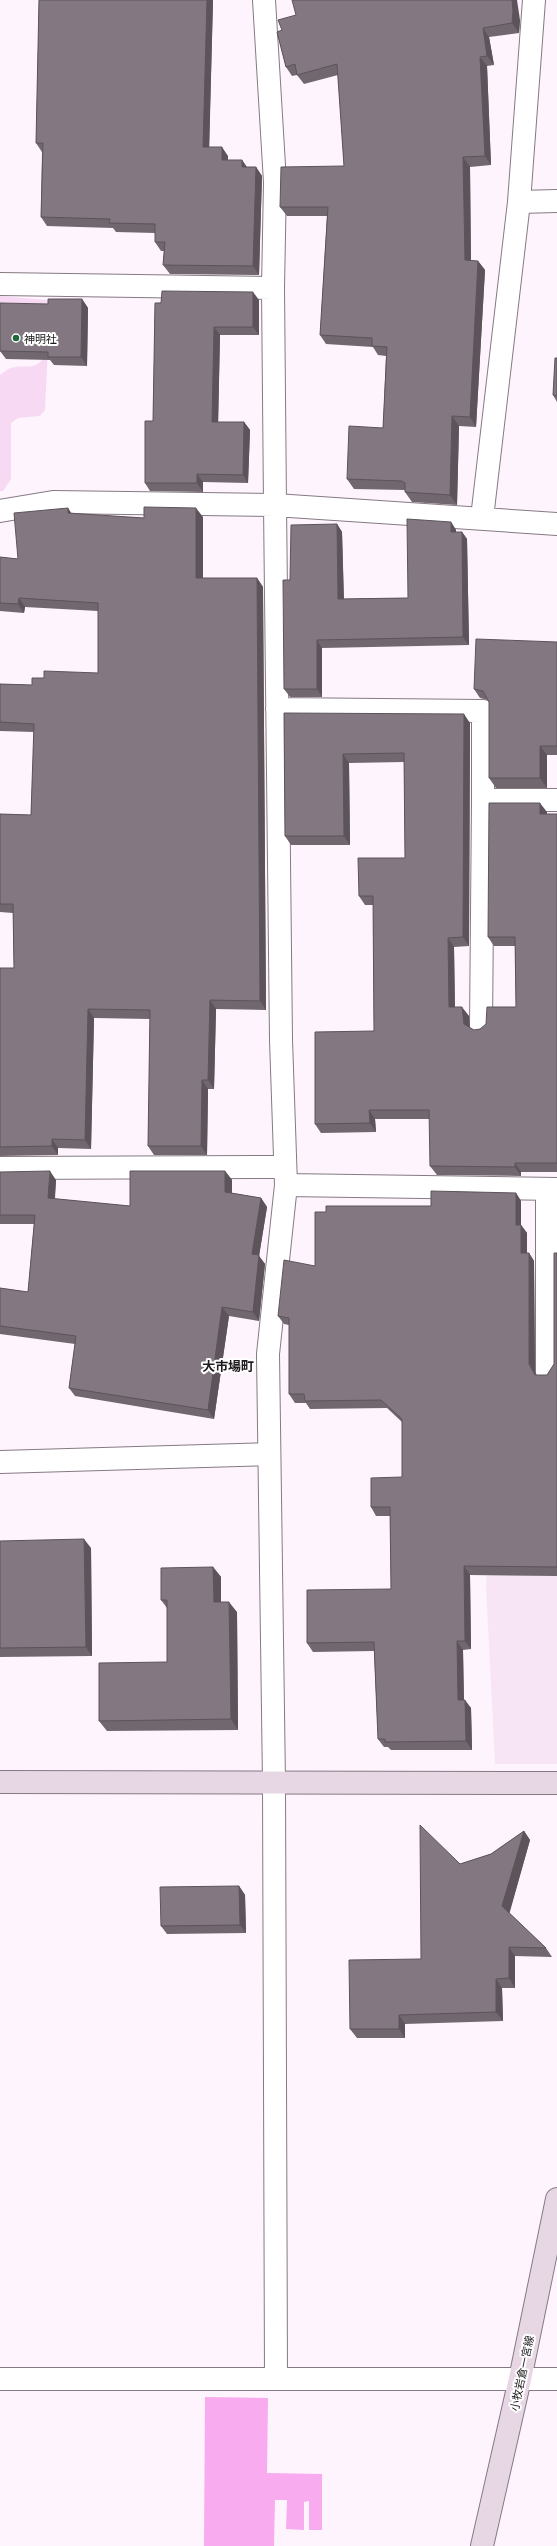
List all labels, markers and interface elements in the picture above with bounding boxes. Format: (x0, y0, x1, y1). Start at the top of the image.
place label: 神明社 (24, 330, 57, 346)
marker: 神明社 (11, 333, 21, 343)
district label: 大市場町 (202, 1356, 254, 1375)
street label: 小牧岩倉一宮線 (505, 2334, 537, 2412)

